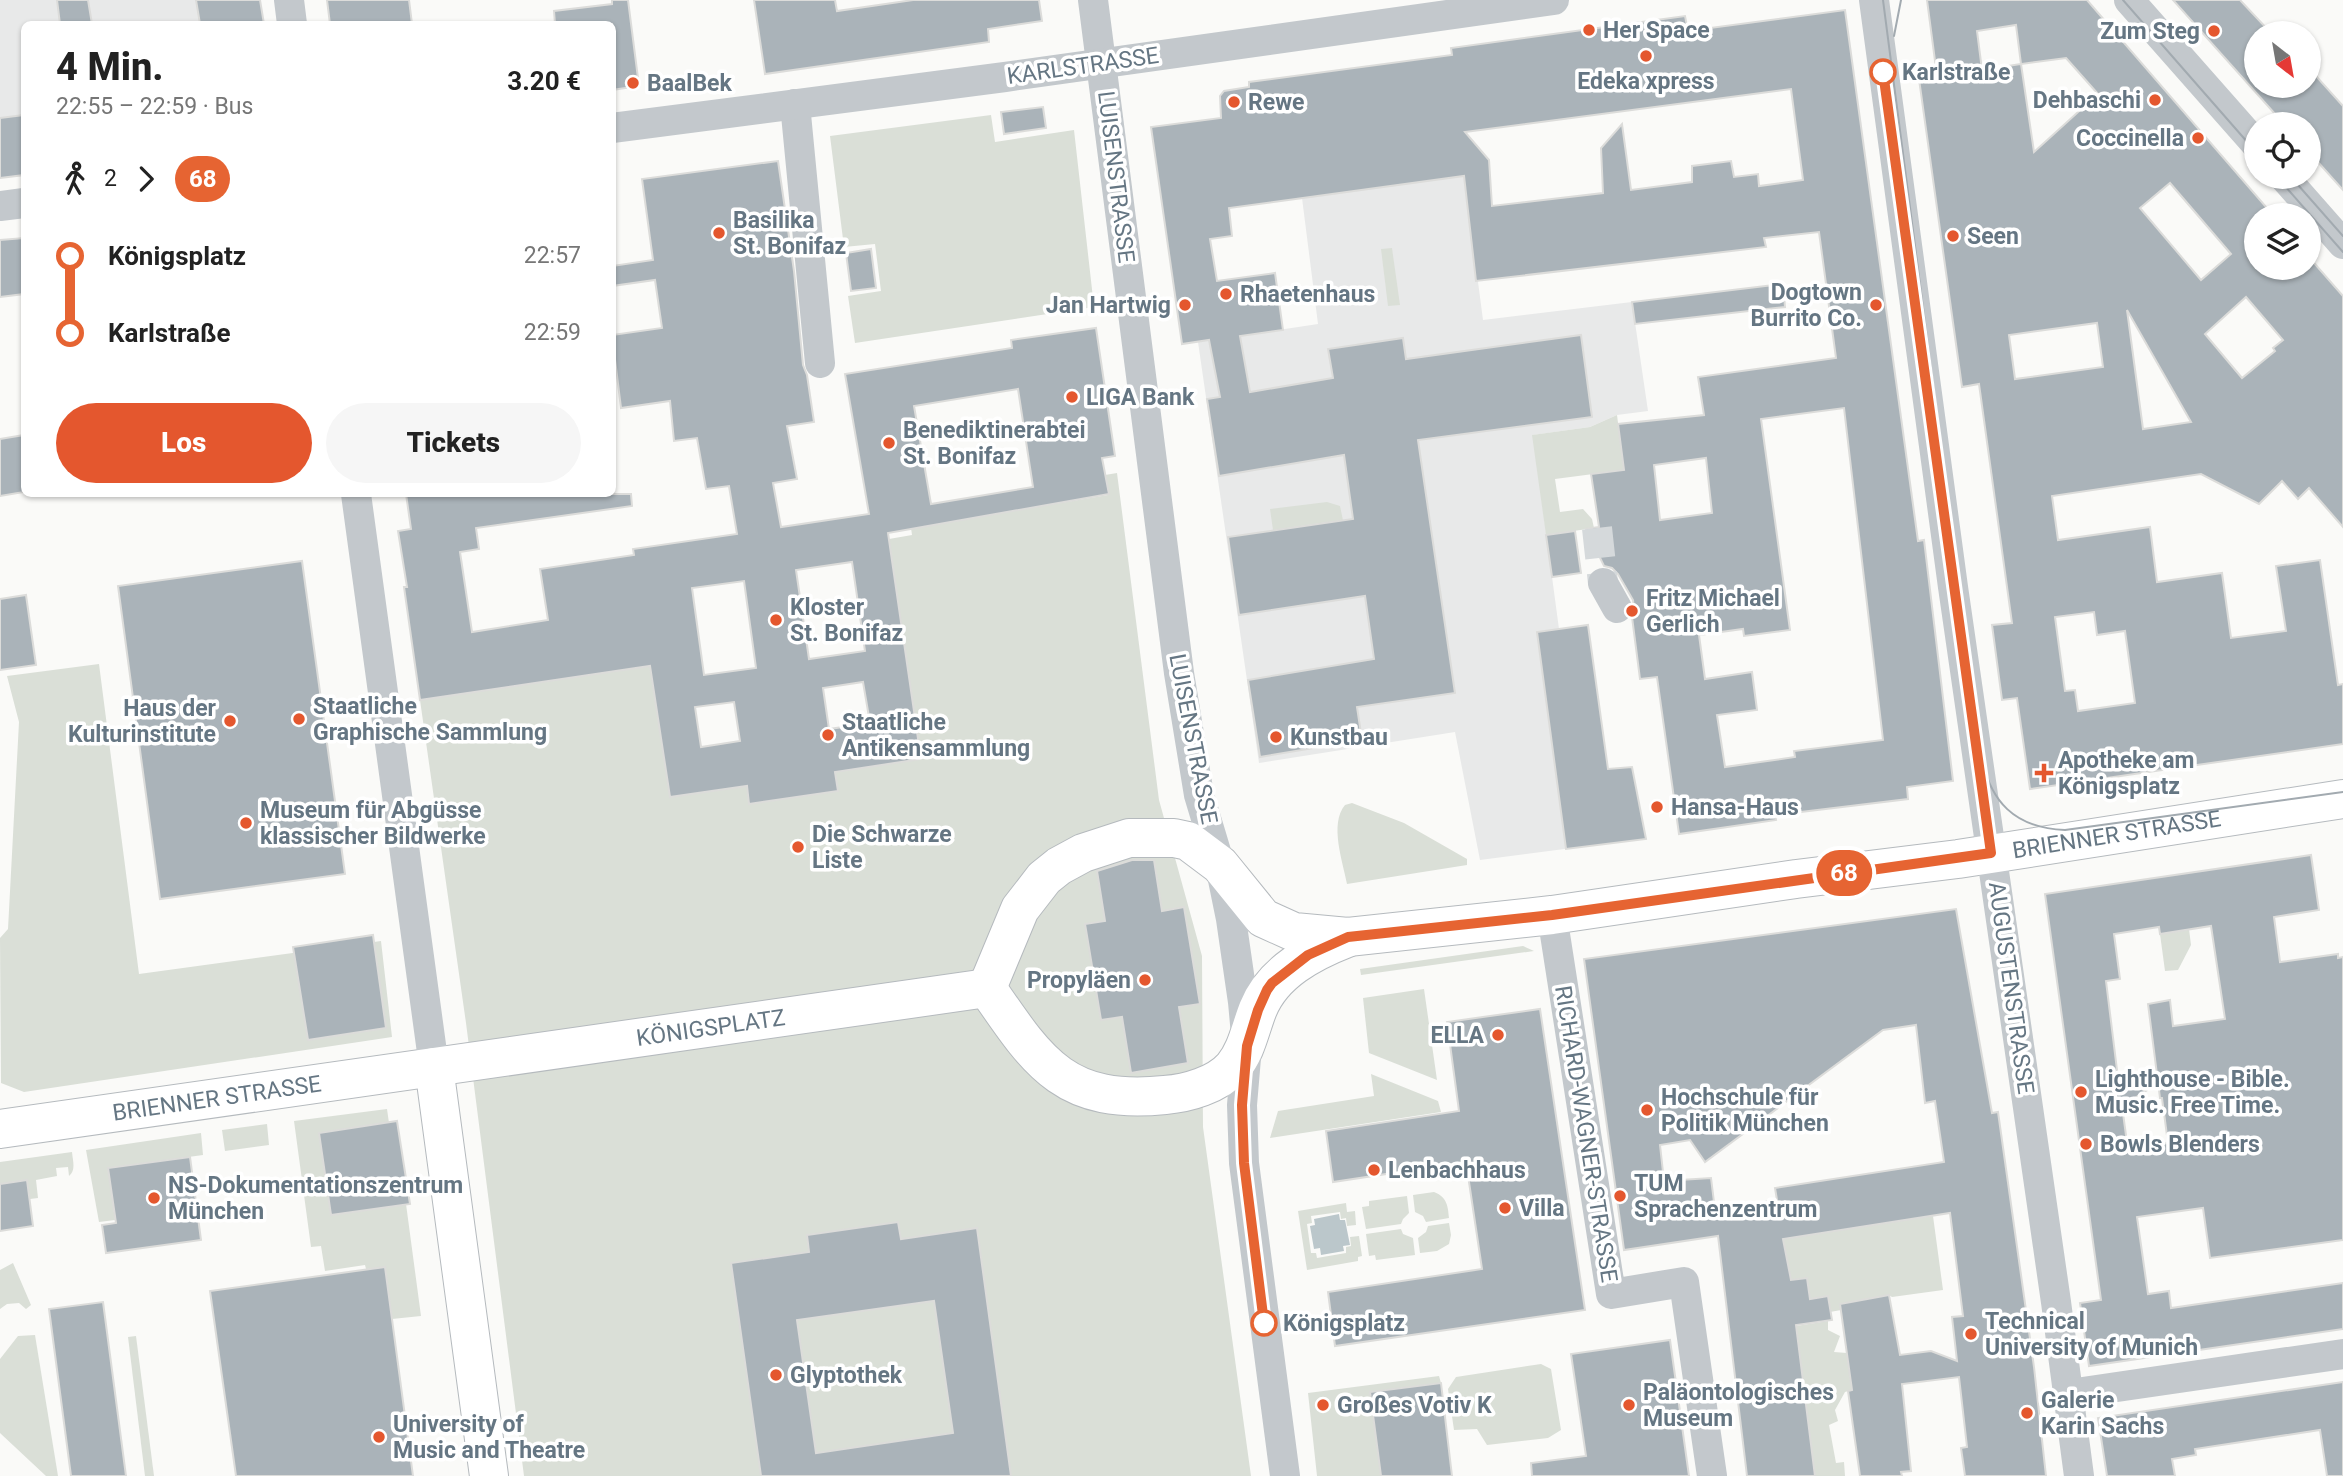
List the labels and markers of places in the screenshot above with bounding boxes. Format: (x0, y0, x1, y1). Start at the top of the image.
place label: Her Space (1603, 17, 1710, 44)
place label: Zum Steg (2100, 18, 2200, 45)
marker: Her Space (1581, 22, 1597, 38)
marker: Zum Steg (2206, 23, 2222, 39)
marker: Edeka xpress (1638, 48, 1654, 64)
marker: Karlstraße (1870, 59, 1896, 85)
place label: Karlstraße (1902, 59, 2010, 86)
place label: Edeka xpress (1577, 68, 1715, 95)
place label: BaalBek (647, 70, 732, 97)
marker: BaalBek (625, 75, 641, 91)
place label: Dehbaschi (2033, 87, 2141, 114)
place label: Rewe (1248, 89, 1304, 116)
marker: Dehbaschi (2147, 92, 2163, 108)
marker: Rewe (1226, 94, 1242, 110)
place label: Coccinella (2076, 125, 2184, 152)
marker: Coccinella (2190, 130, 2206, 146)
place label: Basilika St. Bonifaz (733, 207, 846, 260)
place label: Seen (1967, 223, 2019, 250)
marker: Basilika St. Bonifaz (711, 225, 727, 241)
marker: Seen (1945, 228, 1961, 244)
place label: Dogtown Burrito Co. (1751, 279, 1862, 332)
place label: Rhaetenhaus (1240, 281, 1375, 308)
marker: Rhaetenhaus (1218, 286, 1234, 302)
place label: Jan Hartwig (1046, 292, 1171, 319)
marker: Jan Hartwig (1177, 297, 1193, 313)
marker: Dogtown Burrito Co. (1868, 297, 1884, 313)
place label: LIGA Bank (1086, 384, 1195, 411)
marker: LIGA Bank (1064, 389, 1080, 405)
place label: Benediktinerabtei St. Bonifaz (903, 417, 1086, 470)
marker: Benediktinerabtei St. Bonifaz (881, 435, 897, 451)
place label: Fritz Michael Gerlich (1646, 585, 1780, 638)
place label: Kloster St. Bonifaz (790, 594, 903, 647)
marker: Fritz Michael Gerlich (1624, 603, 1640, 619)
marker: Kloster St. Bonifaz (768, 612, 784, 628)
place label: Staatliche Graphische Sammlung (313, 693, 547, 746)
place label: Haus der Kulturinstitute (68, 695, 217, 748)
place label: Staatliche Antikensammlung (842, 709, 1030, 762)
marker: Staatliche Graphische Sammlung (291, 711, 307, 727)
marker: Haus der Kulturinstitute (222, 713, 238, 729)
place label: Kunstbau (1290, 724, 1388, 751)
marker: Staatliche Antikensammlung (820, 727, 836, 743)
marker: Kunstbau (1268, 729, 1284, 745)
place label: Apotheke am Königsplatz (2058, 747, 2195, 800)
marker: Apotheke am Königsplatz (2036, 765, 2052, 781)
place label: Hansa-Haus (1671, 794, 1799, 821)
place label: Museum für Abgüsse klassischer Bildwerke (260, 797, 486, 850)
marker: Hansa-Haus (1649, 799, 1665, 815)
marker: Museum für Abgüsse klassischer Bildwerke (238, 815, 254, 831)
place label: Die Schwarze Liste (812, 821, 952, 874)
marker: Die Schwarze Liste (790, 839, 806, 855)
place label: Propyläen (1027, 967, 1131, 994)
marker: Propyläen (1137, 972, 1153, 988)
place label: ELLA (1431, 1022, 1485, 1049)
marker: ELLA (1490, 1027, 1506, 1043)
place label: Lighthouse - Bible. Music. Free Time. (2095, 1066, 2290, 1119)
place label: Hochschule für Politik München (1661, 1084, 1829, 1137)
marker: Lighthouse - Bible. Music. Free Time. (2073, 1084, 2089, 1100)
marker: Hochschule für Politik München (1639, 1102, 1655, 1118)
place label: Bowls Blenders (2100, 1131, 2260, 1158)
marker: Bowls Blenders (2078, 1136, 2094, 1152)
place label: Lenbachhaus (1388, 1157, 1526, 1184)
marker: Lenbachhaus (1366, 1162, 1382, 1178)
place label: TUM Sprachenzentrum (1634, 1170, 1817, 1223)
place label: NS-Dokumentationszentrum München (168, 1172, 463, 1225)
marker: TUM Sprachenzentrum (1612, 1188, 1628, 1204)
marker: NS-Dokumentationszentrum München (146, 1190, 162, 1206)
place label: Villa (1519, 1195, 1565, 1222)
marker: Villa (1497, 1200, 1513, 1216)
place label: Technical University of Munich (1985, 1308, 2198, 1361)
marker: Königsplatz (1251, 1310, 1277, 1336)
place label: Königsplatz (1283, 1310, 1405, 1337)
marker: Technical University of Munich (1963, 1326, 1979, 1342)
place label: Glyptothek (790, 1362, 903, 1389)
marker: Glyptothek (768, 1367, 784, 1383)
place label: Paläontologisches Museum (1643, 1379, 1834, 1432)
place label: Galerie Karin Sachs (2041, 1387, 2164, 1440)
place label: Großes Votiv K (1337, 1392, 1492, 1419)
marker: Großes Votiv K (1315, 1397, 1331, 1413)
marker: Paläontologisches Museum (1621, 1397, 1637, 1413)
marker: Galerie Karin Sachs (2019, 1405, 2035, 1421)
place label: University of Music and Theatre (393, 1411, 585, 1464)
marker: University of Music and Theatre (371, 1429, 387, 1445)

